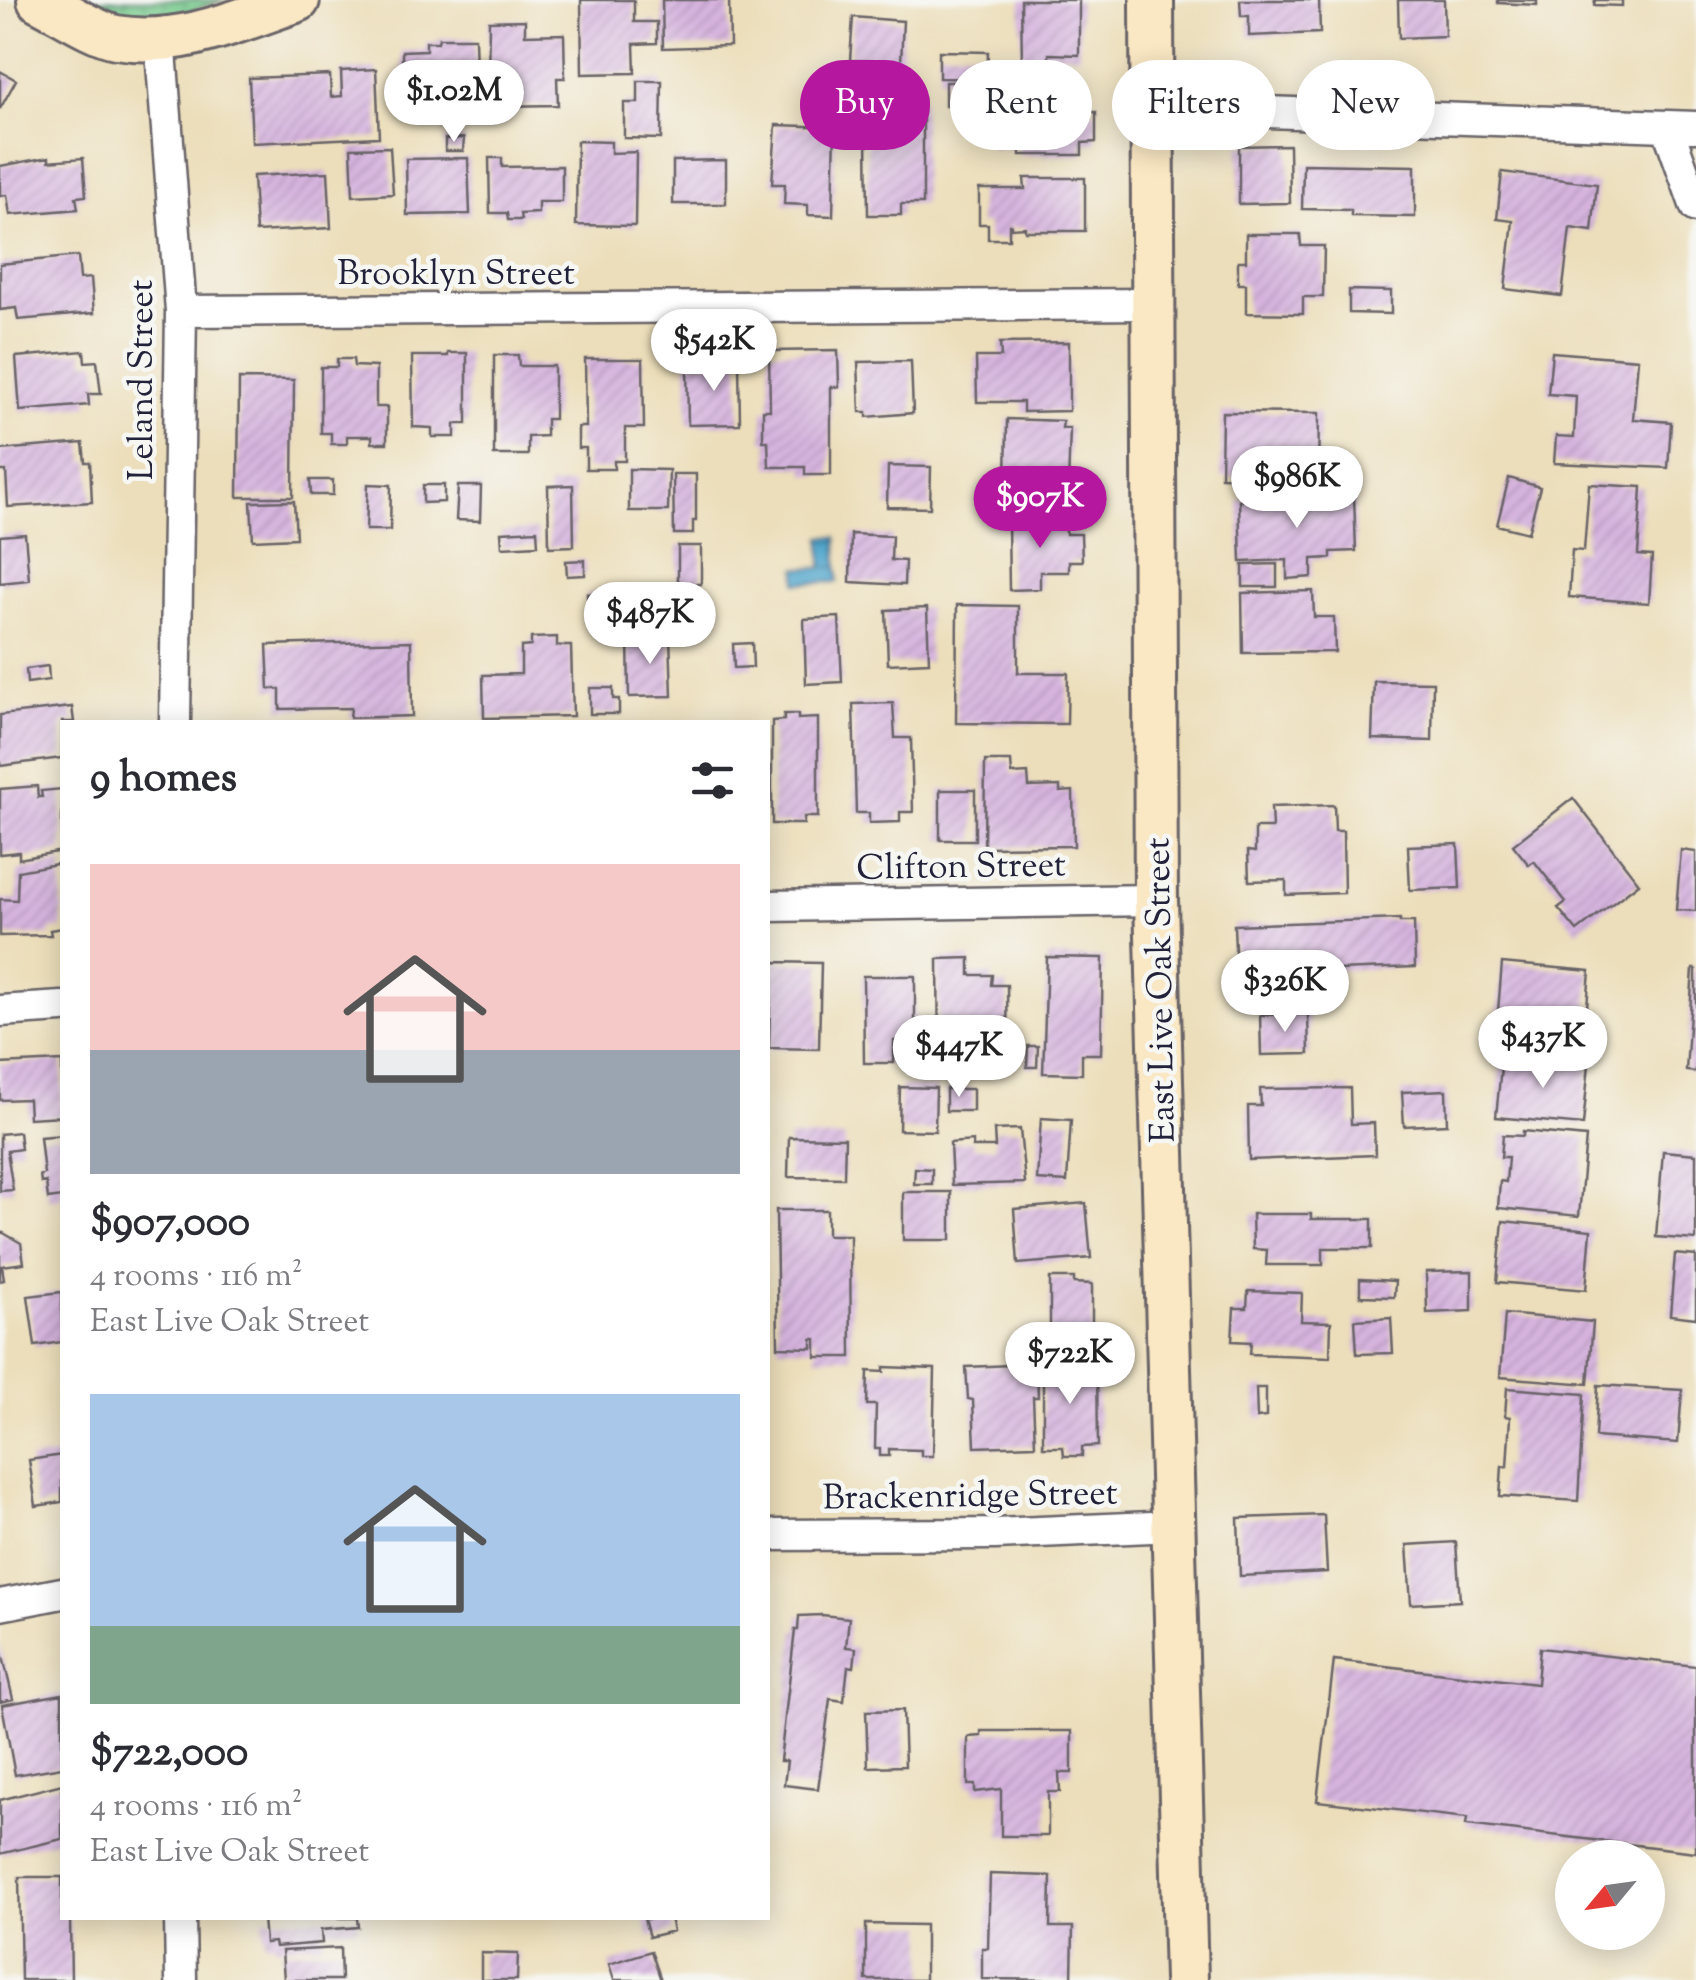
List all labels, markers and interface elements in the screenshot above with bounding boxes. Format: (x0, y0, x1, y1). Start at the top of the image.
pin: $1.02M (373, 60, 535, 145)
chip: Buy (800, 60, 930, 150)
chip: Rent (950, 60, 1092, 150)
chip: Filters (1112, 60, 1276, 150)
chip: New (1296, 60, 1435, 150)
text: $1.02M (406, 69, 502, 115)
street label: Brooklyn Street (337, 250, 575, 301)
street label: Leland Street (118, 279, 169, 481)
pin: $542K (644, 309, 784, 394)
text: $542K (673, 318, 755, 364)
pin: $986K (1227, 446, 1367, 531)
text: $986K (1253, 455, 1341, 501)
pin: $907K (970, 466, 1110, 551)
text: $907K (996, 475, 1084, 521)
pin: $487K (580, 582, 720, 667)
text: $487K (606, 591, 694, 637)
text: 9 homes (90, 750, 237, 810)
icon: filters (685, 753, 740, 808)
street label: East Live Oak Street (1134, 837, 1191, 1143)
street label: Clifton Street (856, 841, 1066, 896)
icon: home (325, 929, 505, 1109)
pin: $326K (1215, 950, 1355, 1035)
text: $326K (1243, 959, 1327, 1005)
pin: $437K (1473, 1006, 1613, 1091)
pin: $447K (889, 1015, 1029, 1100)
text: $437K (1500, 1015, 1586, 1061)
text: $447K (915, 1024, 1003, 1070)
text: $907,000 (90, 1194, 250, 1254)
text: 4 rooms · 116 m² (90, 1254, 302, 1300)
text: East Live Oak Street (90, 1300, 369, 1346)
pin: $722K (1000, 1322, 1140, 1407)
text: $722K (1027, 1331, 1113, 1377)
icon: home (325, 1459, 505, 1639)
street label: Brackenridge Street (822, 1469, 1118, 1526)
text: $722,000 (90, 1724, 248, 1784)
text: 4 rooms · 116 m² (90, 1784, 302, 1830)
text: East Live Oak Street (90, 1830, 369, 1876)
north arrow (1555, 1840, 1665, 1950)
map controls (1555, 1840, 1665, 1950)

